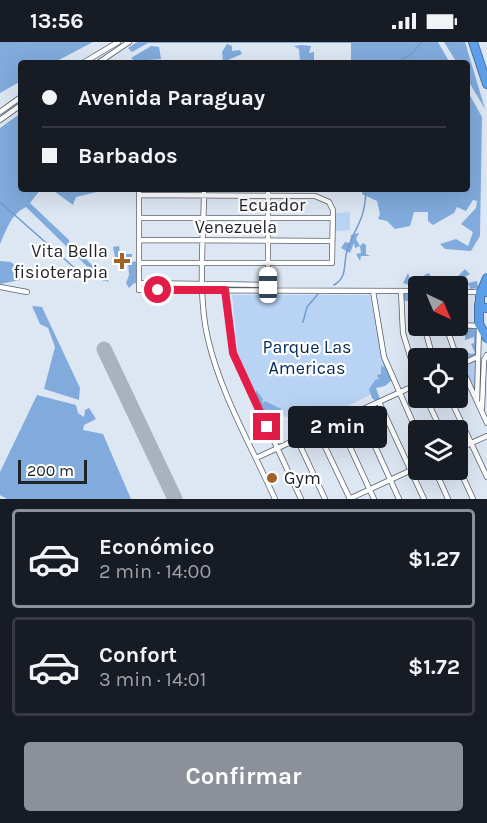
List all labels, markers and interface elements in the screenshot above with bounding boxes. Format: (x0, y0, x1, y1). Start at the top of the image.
text: 13:56 (30, 8, 84, 34)
text: Avenida Paraguay (78, 85, 265, 111)
text: Barbados (78, 143, 178, 169)
street label: Ecuador (238, 194, 306, 216)
street label: Venezuela (195, 216, 277, 238)
place label: Vita Bella fisioterapia (14, 240, 108, 283)
marker: Vita Bella fisioterapia (113, 252, 131, 270)
car (259, 267, 277, 303)
route start (144, 276, 171, 303)
north arrow (408, 276, 468, 336)
map controls (408, 276, 468, 480)
park label: Parque Las Americas (262, 336, 352, 379)
button: locate (408, 348, 468, 408)
callout: 2 min (288, 406, 387, 448)
route end (253, 413, 280, 440)
text: 2 min (310, 415, 365, 438)
button: layers (408, 420, 468, 480)
scale bar (18, 457, 87, 484)
text: 200 m (27, 461, 74, 480)
place label: Gym (284, 467, 321, 489)
marker: Gym (265, 471, 279, 485)
icon: car (27, 532, 81, 586)
text: Económico (99, 534, 214, 560)
text: $1.27 (408, 546, 460, 572)
text: 2 min · 14:00 (99, 560, 211, 583)
icon: car (27, 640, 81, 694)
text: Confort (99, 642, 177, 668)
text: $1.72 (408, 654, 460, 680)
text: 3 min · 14:01 (99, 668, 206, 691)
button: Confirmar (24, 742, 463, 811)

